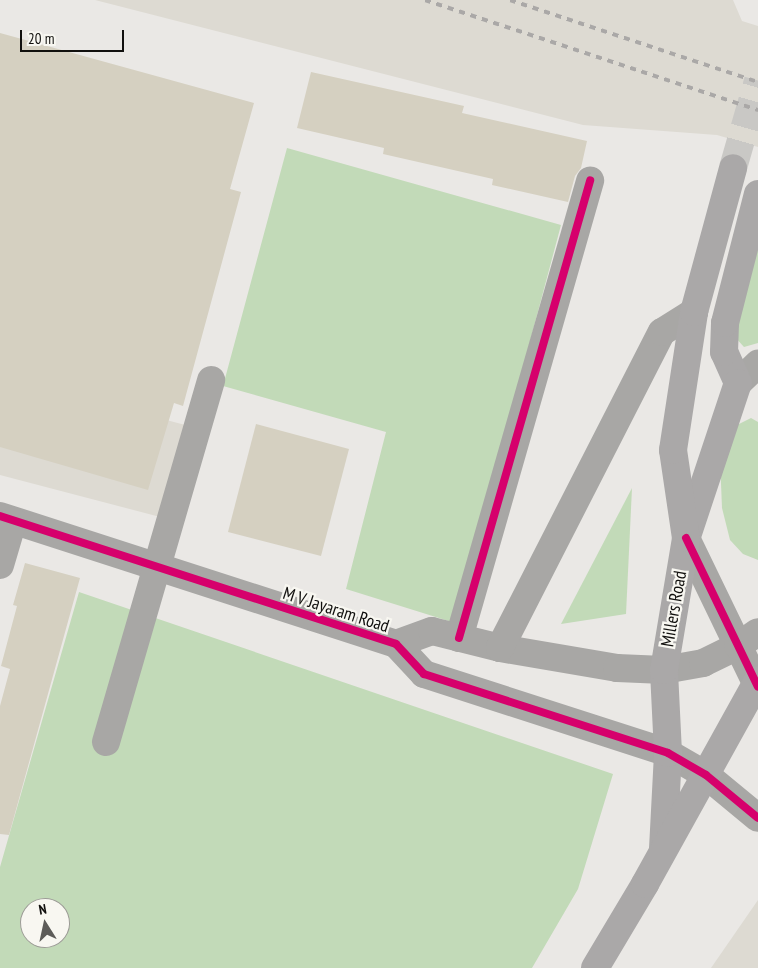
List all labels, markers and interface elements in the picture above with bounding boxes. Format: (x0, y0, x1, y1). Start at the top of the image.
scale bar (22, 20, 126, 52)
text: 20 m (28, 29, 54, 48)
street label: Millers Road (657, 569, 691, 649)
street label: M V Jayaram Road (280, 583, 392, 637)
north arrow (20, 898, 70, 948)
text: N (37, 900, 48, 919)

